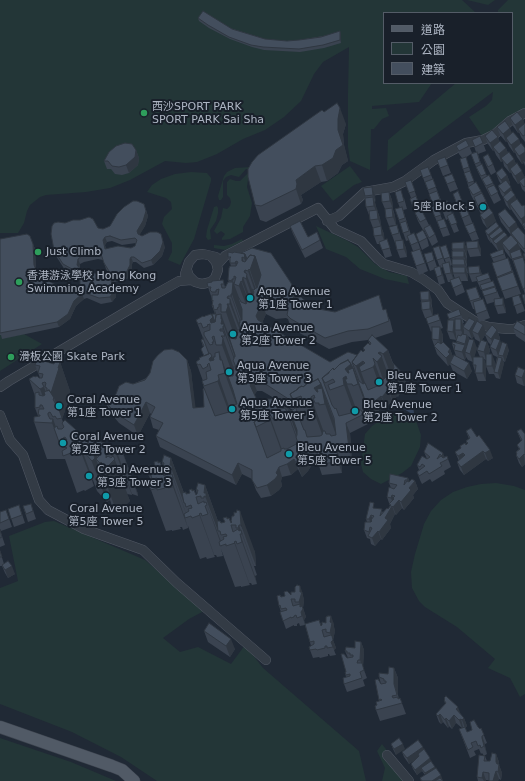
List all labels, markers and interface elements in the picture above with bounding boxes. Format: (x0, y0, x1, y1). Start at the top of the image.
legend (383, 12, 513, 84)
text: 道路 (421, 23, 445, 37)
text: 公園 (421, 43, 445, 57)
text: 建築 (421, 63, 445, 77)
place label: 西沙SPORT PARK SPORT PARK Sai Sha (152, 100, 264, 126)
marker: 西沙SPORT PARK SPORT PARK Sai Sha (139, 108, 149, 118)
place label: 5座 Block 5 (413, 200, 475, 214)
marker: 5座 Block 5 (478, 202, 488, 212)
place label: Just Climb (46, 245, 101, 259)
marker: Just Climb (33, 247, 43, 257)
place label: 香港游泳學校 Hong Kong Swimming Academy (27, 269, 156, 295)
marker: 香港游泳學校 Hong Kong Swimming Academy (14, 277, 24, 287)
place label: Aqua Avenue 第1座 Tower 1 (258, 285, 333, 311)
marker: Aqua Avenue 第1座 Tower 1 (245, 293, 255, 303)
place label: Aqua Avenue 第2座 Tower 2 (241, 321, 316, 347)
marker: Aqua Avenue 第2座 Tower 2 (228, 329, 238, 339)
place label: 滑板公園 Skate Park (19, 350, 125, 364)
marker: 滑板公園 Skate Park (6, 352, 16, 362)
place label: Aqua Avenue 第3座 Tower 3 (237, 359, 312, 385)
marker: Aqua Avenue 第3座 Tower 3 (224, 367, 234, 377)
place label: Bleu Avenue 第1座 Tower 1 (387, 369, 462, 395)
marker: Bleu Avenue 第1座 Tower 1 (374, 377, 384, 387)
place label: Coral Avenue 第1座 Tower 1 (67, 393, 142, 419)
place label: Aqua Avenue 第5座 Tower 5 (240, 396, 315, 422)
place label: Bleu Avenue 第2座 Tower 2 (363, 398, 438, 424)
marker: Coral Avenue 第1座 Tower 1 (54, 401, 64, 411)
marker: Aqua Avenue 第5座 Tower 5 (227, 404, 237, 414)
marker: Bleu Avenue 第2座 Tower 2 (350, 406, 360, 416)
place label: Coral Avenue 第2座 Tower 2 (71, 430, 146, 456)
marker: Coral Avenue 第2座 Tower 2 (58, 438, 68, 448)
place label: Bleu Avenue 第5座 Tower 5 (297, 441, 372, 467)
marker: Bleu Avenue 第5座 Tower 5 (284, 449, 294, 459)
place label: Coral Avenue 第3座 Tower 3 (97, 463, 172, 489)
marker: Coral Avenue 第3座 Tower 3 (84, 471, 94, 481)
marker: Coral Avenue 第5座 Tower 5 (101, 491, 111, 501)
place label: Coral Avenue 第5座 Tower 5 (69, 502, 143, 528)

